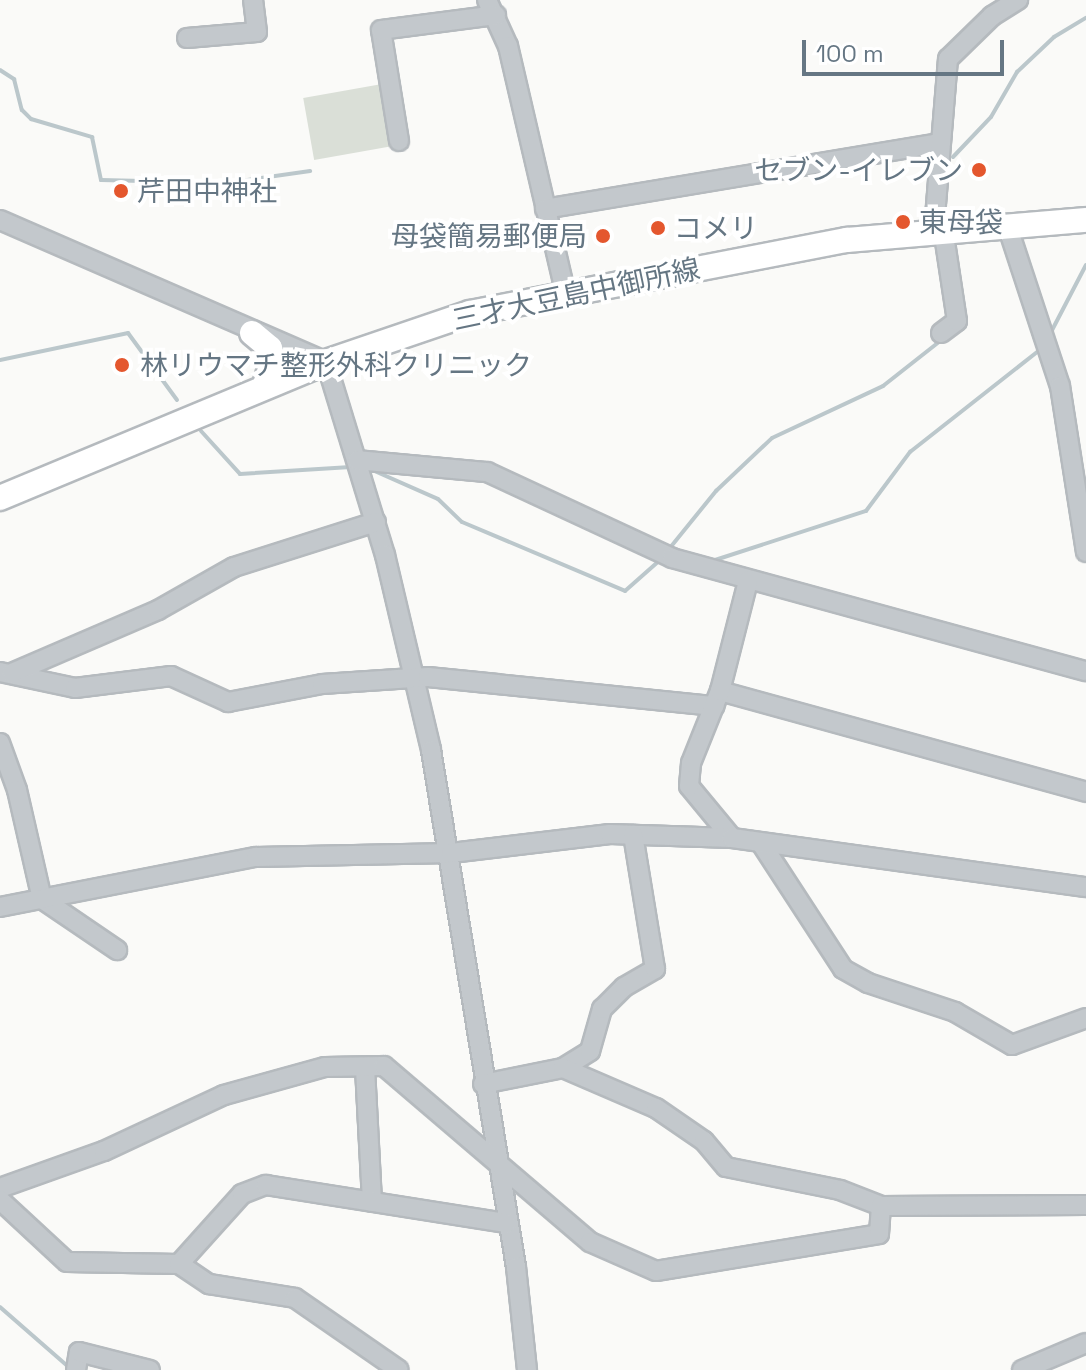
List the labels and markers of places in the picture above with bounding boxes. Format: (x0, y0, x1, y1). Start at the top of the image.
place label: セブン-イレブン (754, 153, 963, 187)
marker: セブン-イレブン (970, 161, 988, 179)
place label: 芹田中神社 (137, 174, 277, 208)
marker: 芹田中神社 (112, 182, 130, 200)
place label: 東母袋 (919, 205, 1003, 239)
place label: コメリ (674, 211, 758, 245)
marker: 東母袋 (894, 213, 912, 231)
place label: 母袋簡易郵便局 (391, 219, 587, 253)
marker: コメリ (649, 219, 667, 237)
marker: 母袋簡易郵便局 (594, 227, 612, 245)
place label: 林リウマチ整形外科クリニック (140, 348, 532, 382)
marker: 林リウマチ整形外科クリニック (111, 354, 133, 376)

